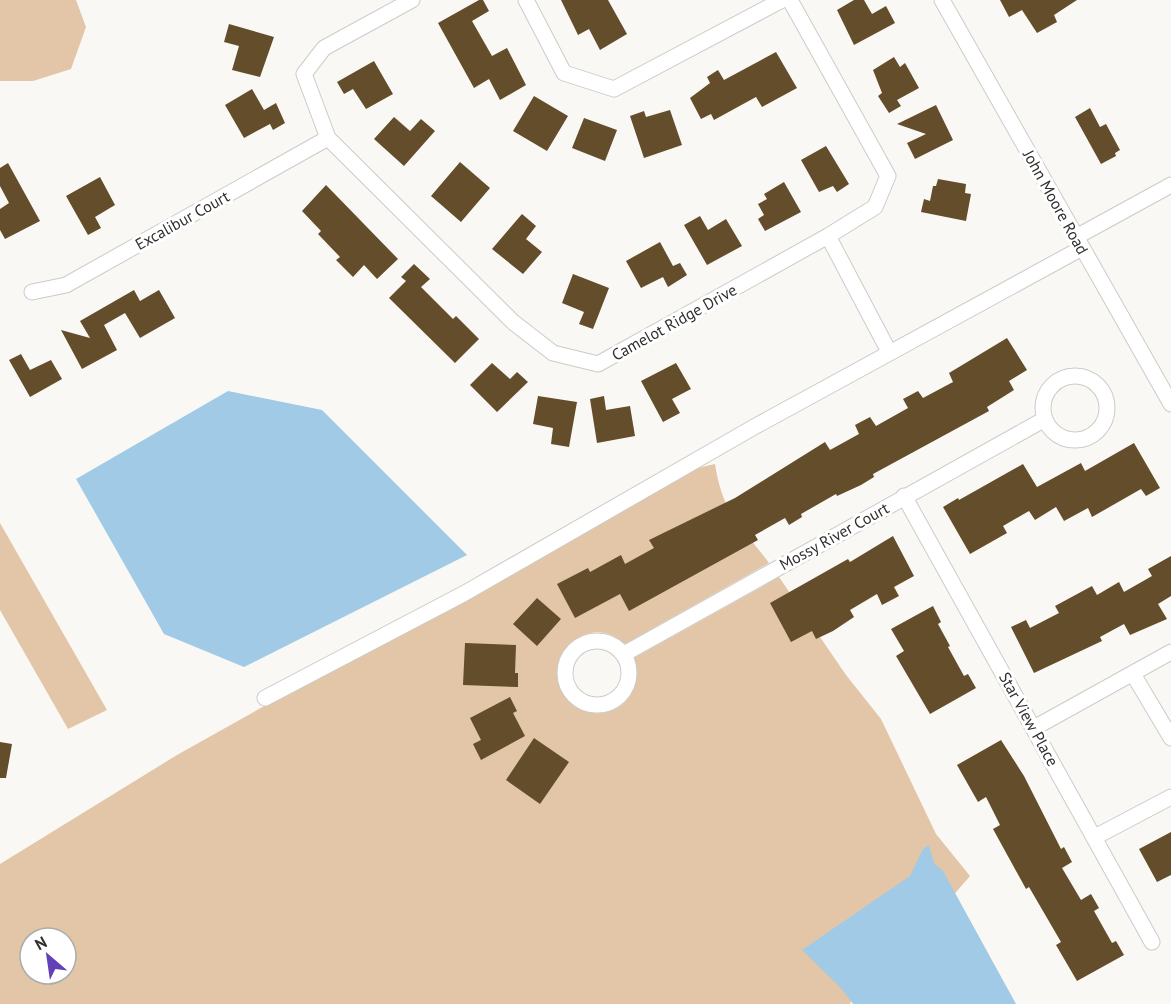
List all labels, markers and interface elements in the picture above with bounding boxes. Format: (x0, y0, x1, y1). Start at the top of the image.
street label: John Moore Road (1019, 145, 1093, 258)
street label: Excalibur Court (131, 186, 233, 254)
street label: Camelot Ridge Drive (608, 279, 740, 365)
street label: Mossy River Court (776, 497, 893, 574)
street label: Star View Place (995, 668, 1063, 770)
north arrow (18, 926, 78, 986)
text: N (31, 932, 50, 954)

